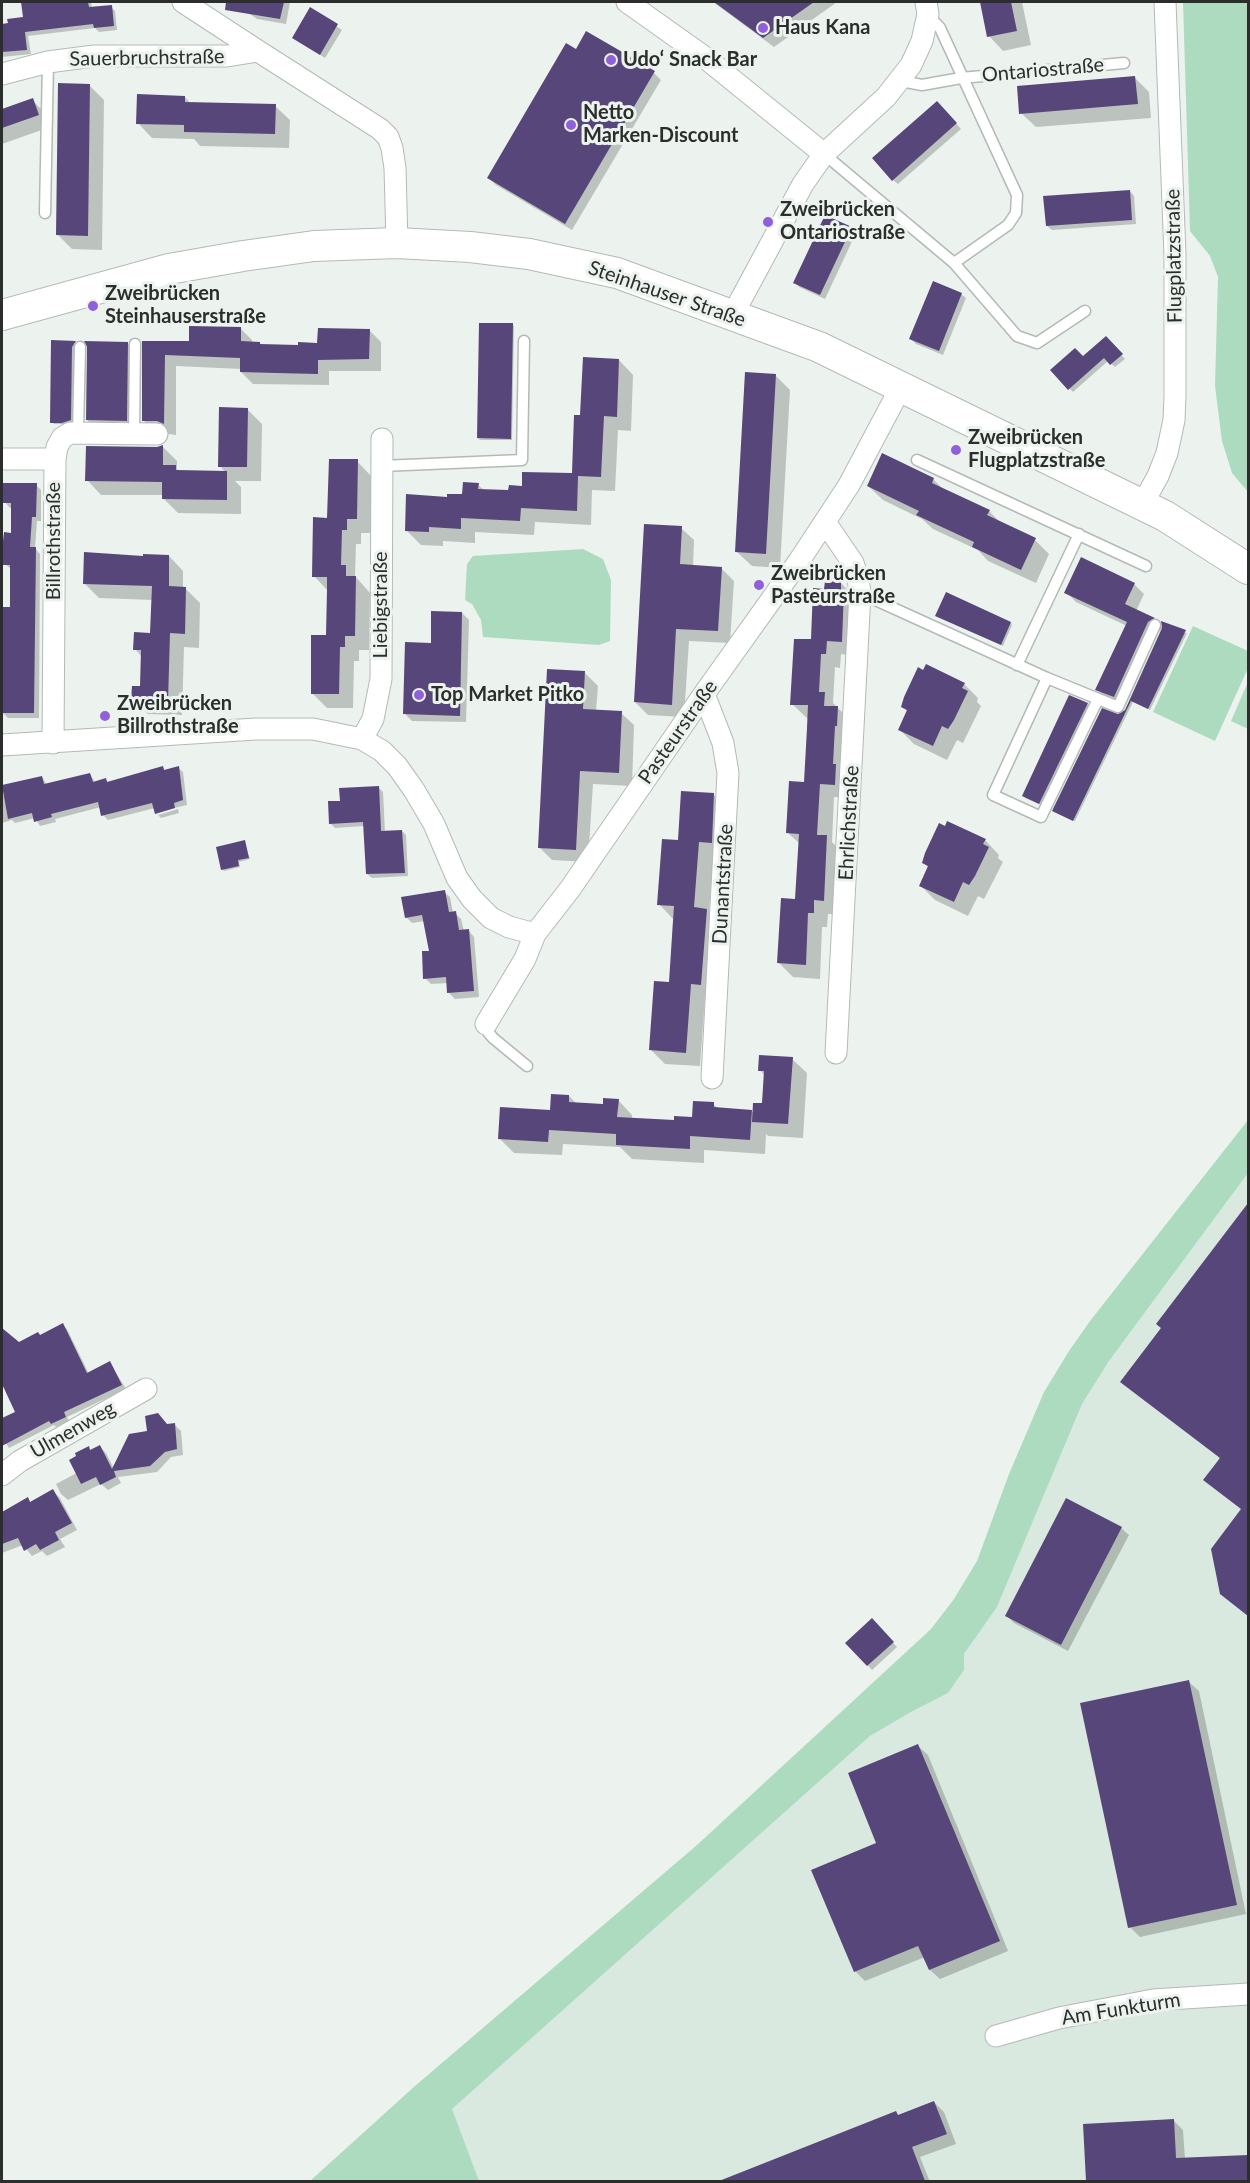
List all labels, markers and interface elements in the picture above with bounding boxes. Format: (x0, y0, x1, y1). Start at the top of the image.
place label: Haus Kana (775, 16, 870, 40)
marker: Haus Kana (756, 21, 770, 35)
street label: Sauerbruchstraße (69, 45, 225, 71)
place label: Udo‘ Snack Bar (623, 48, 757, 72)
marker: Udo‘ Snack Bar (604, 53, 618, 67)
street label: Ontariostraße (981, 53, 1105, 87)
place label: Netto Marken-Discount (583, 101, 739, 148)
marker: Netto Marken-Discount (564, 118, 578, 132)
street label: Flugplatzstraße (1161, 189, 1187, 323)
place label: Zweibrücken Ontariostraße (780, 198, 905, 245)
marker: Zweibrücken Ontariostraße (761, 215, 775, 229)
street label: Steinhauser Straße (585, 256, 749, 332)
place label: Zweibrücken Steinhauserstraße (105, 282, 266, 329)
marker: Zweibrücken Steinhauserstraße (86, 299, 100, 313)
place label: Zweibrücken Flugplatzstraße (968, 426, 1105, 473)
marker: Zweibrücken Flugplatzstraße (949, 443, 963, 457)
street label: Billrothstraße (42, 482, 66, 600)
street label: Liebigstraße (369, 551, 393, 659)
place label: Zweibrücken Pasteurstraße (771, 562, 895, 609)
marker: Zweibrücken Pasteurstraße (752, 578, 766, 592)
street label: Pasteurstraße (633, 675, 723, 789)
place label: Top Market Pitko (431, 683, 584, 707)
marker: Top Market Pitko (412, 688, 426, 702)
place label: Zweibrücken Billrothstraße (117, 692, 239, 739)
marker: Zweibrücken Billrothstraße (98, 709, 112, 723)
street label: Ehrlichstraße (834, 765, 864, 881)
street label: Dunantstraße (708, 823, 738, 945)
street label: Ulmenweg (26, 1396, 120, 1464)
street label: Am Funkturm (1060, 1988, 1182, 2030)

